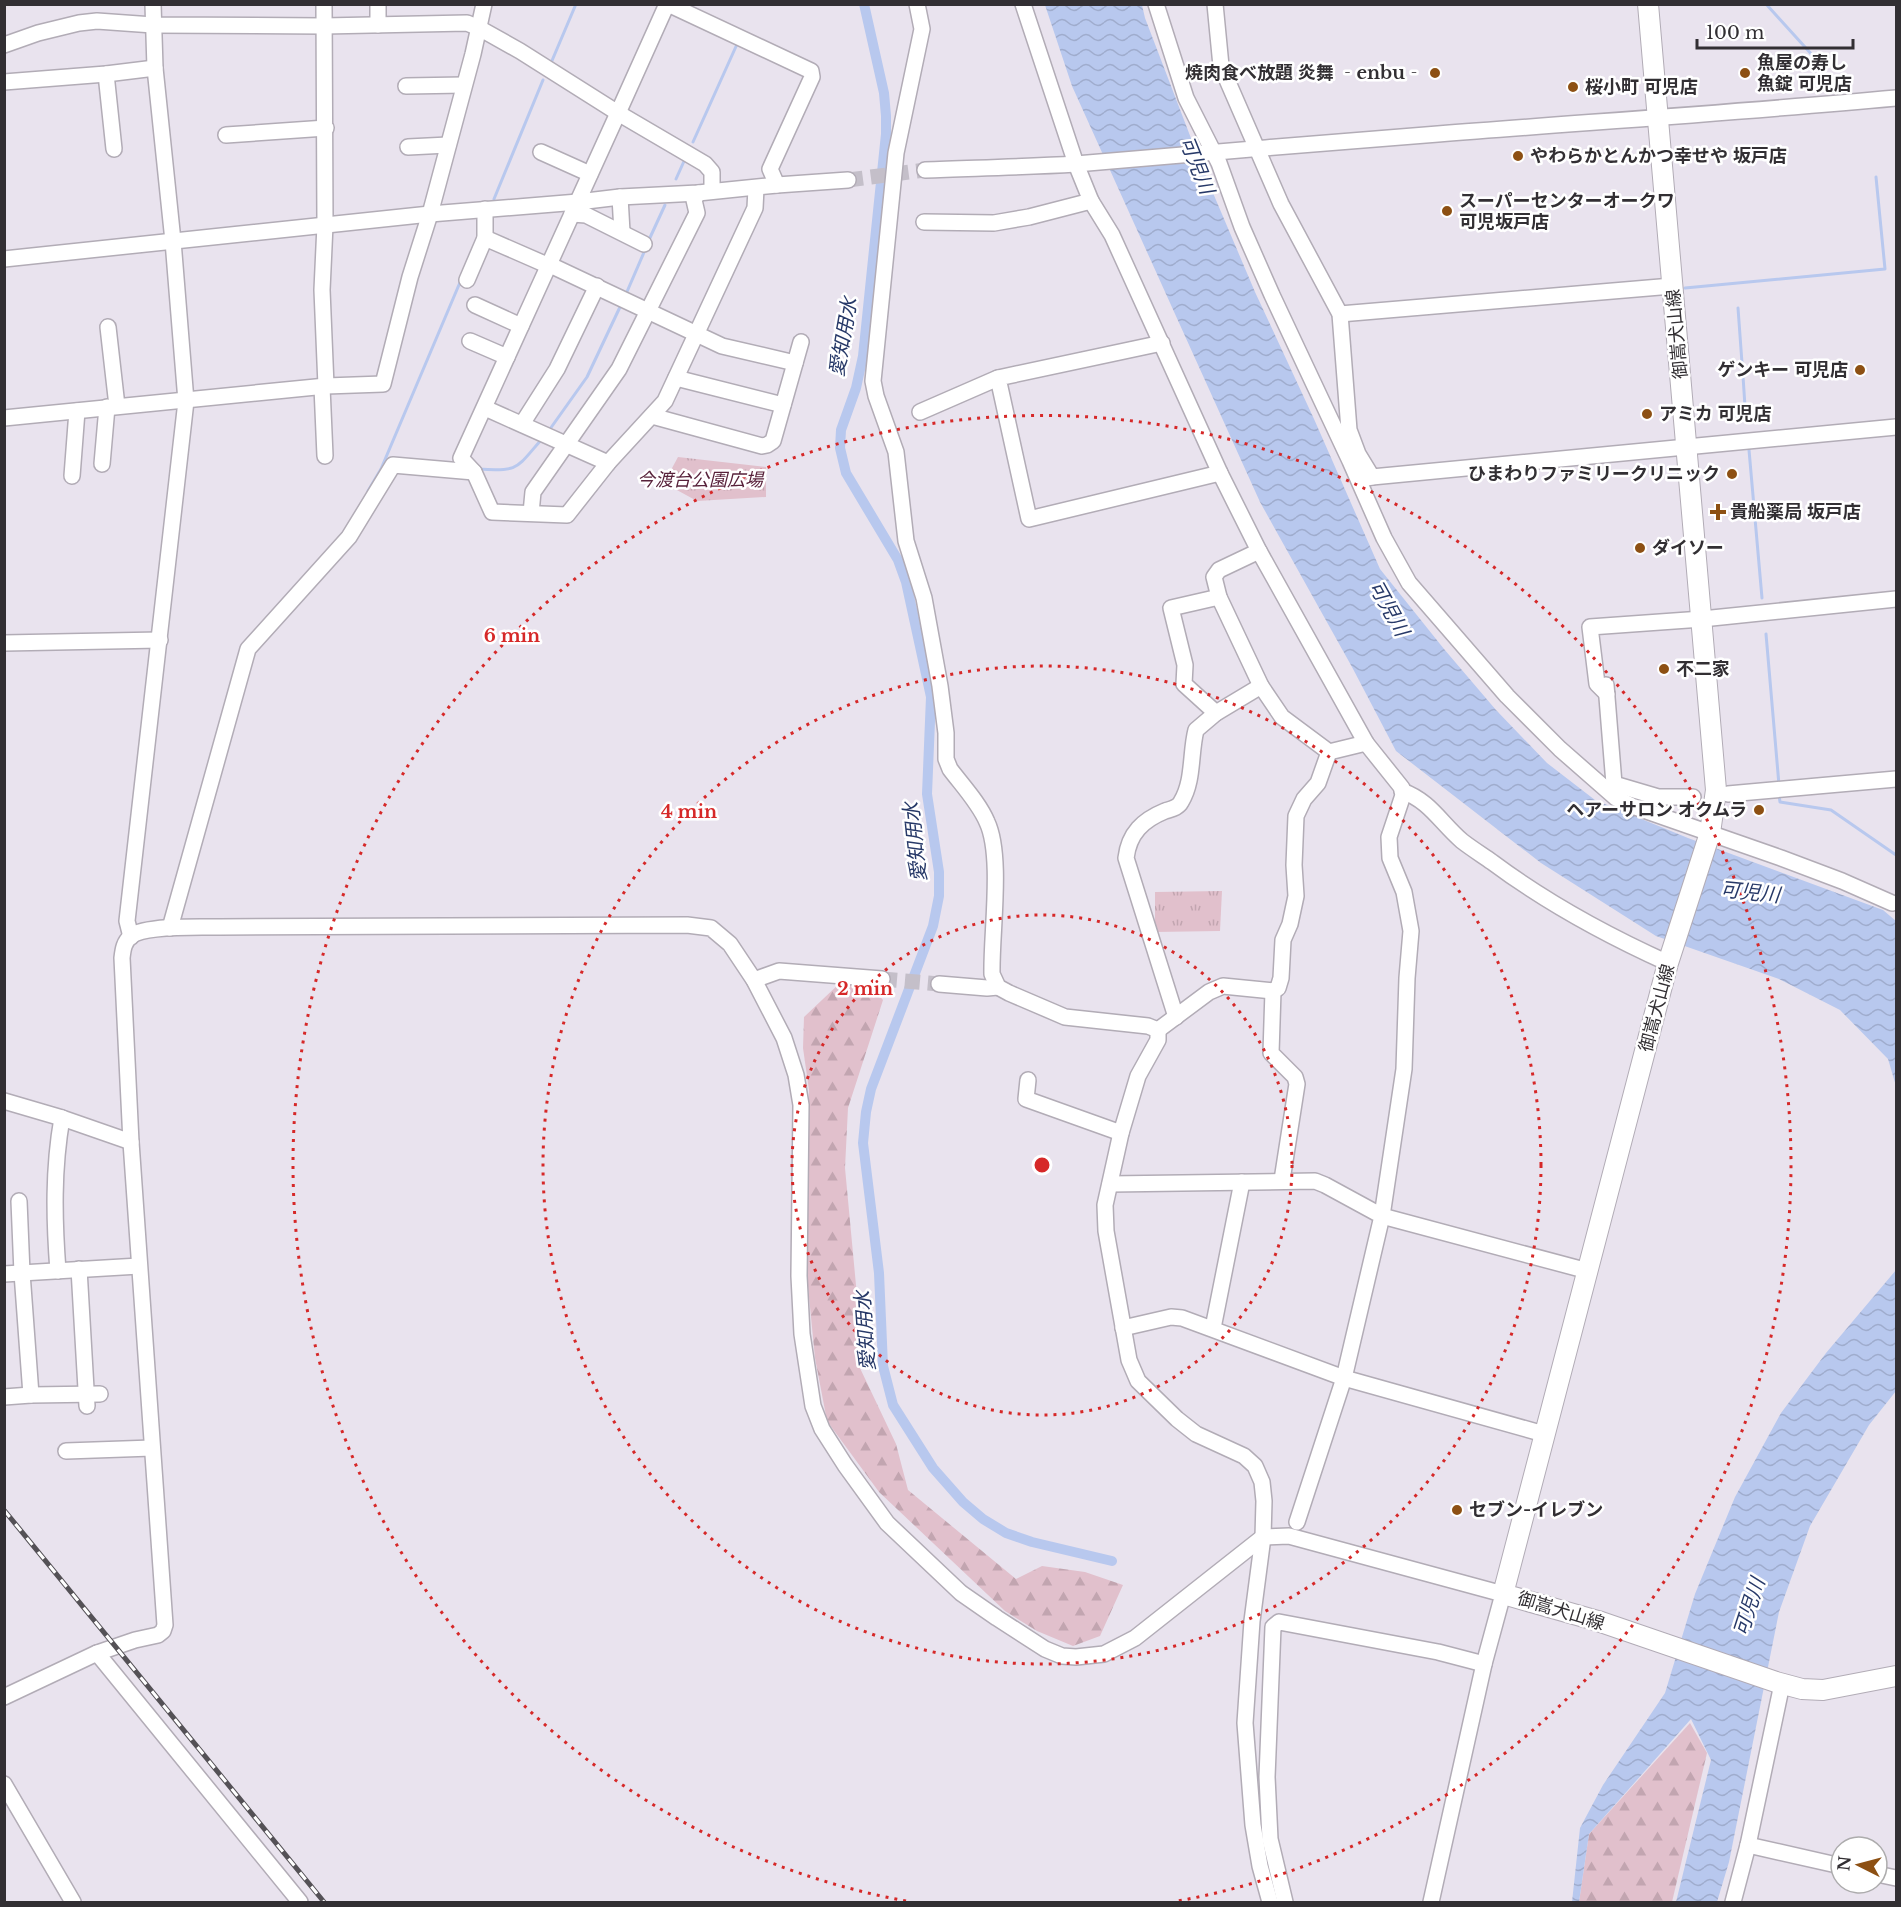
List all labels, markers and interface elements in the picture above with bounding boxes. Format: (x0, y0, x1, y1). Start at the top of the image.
scale bar (1697, 12, 1853, 50)
text: 100 m (1706, 22, 1764, 44)
place label: 魚屋の寿し 魚錠 可児店 (1757, 52, 1852, 95)
place label: 焼肉食べ放題 炎舞 ‐enbu‐ (1185, 62, 1423, 84)
marker: 焼肉食べ放題 炎舞 ‐enbu‐ (1428, 66, 1442, 80)
marker: 魚屋の寿し 魚錠 可児店 (1738, 66, 1752, 80)
place label: 桜小町 可児店 (1585, 76, 1698, 98)
marker: 桜小町 可児店 (1566, 80, 1580, 94)
water label: 可児川 (1175, 133, 1220, 199)
place label: やわらかとんかつ幸せや 坂戸店 (1530, 145, 1787, 167)
marker: やわらかとんかつ幸せや 坂戸店 (1511, 149, 1525, 163)
place label: スーパーセンターオークワ 可児坂戸店 (1459, 190, 1675, 233)
marker: スーパーセンターオークワ 可児坂戸店 (1440, 204, 1454, 218)
street label: 御嵩犬山線 (1662, 288, 1692, 380)
water label: 愛知用水 (824, 294, 862, 378)
place label: ゲンキー 可児店 (1717, 359, 1848, 381)
marker: ゲンキー 可児店 (1853, 363, 1867, 377)
place label: アミカ 可児店 (1659, 403, 1771, 425)
marker: アミカ 可児店 (1640, 407, 1654, 421)
place label: ひまわりファミリークリニック (1468, 463, 1720, 485)
marker: ひまわりファミリークリニック (1725, 467, 1739, 481)
park label: 今渡台公園広場 (637, 469, 765, 491)
place label: 貴船薬局 坂戸店 (1730, 501, 1861, 523)
marker: 貴船薬局 坂戸店 (1711, 505, 1725, 519)
place label: ダイソー (1652, 537, 1724, 559)
marker: ダイソー (1633, 541, 1647, 555)
water label: 可児川 (1364, 576, 1415, 642)
text: 6 min (484, 625, 540, 647)
place label: 不二家 (1676, 658, 1730, 680)
marker: 不二家 (1657, 662, 1671, 676)
water label: 愛知用水 (899, 799, 931, 883)
place label: ヘアーサロン オクムラ (1566, 799, 1747, 821)
text: 4 min (661, 801, 717, 823)
marker: ヘアーサロン オクムラ (1752, 803, 1766, 817)
water label: 可児川 (1719, 877, 1783, 907)
street label: 御嵩犬山線 (1635, 962, 1679, 1054)
text: 2 min (837, 978, 893, 1000)
centre of rings (1032, 1155, 1052, 1175)
water label: 愛知用水 (850, 1288, 880, 1372)
place label: セブン-イレブン (1469, 1499, 1603, 1521)
marker: セブン-イレブン (1450, 1503, 1464, 1517)
water label: 可児川 (1728, 1573, 1770, 1639)
street label: 御嵩犬山線 (1515, 1587, 1607, 1635)
north arrow (1829, 1835, 1889, 1895)
text: N (1833, 1855, 1855, 1872)

